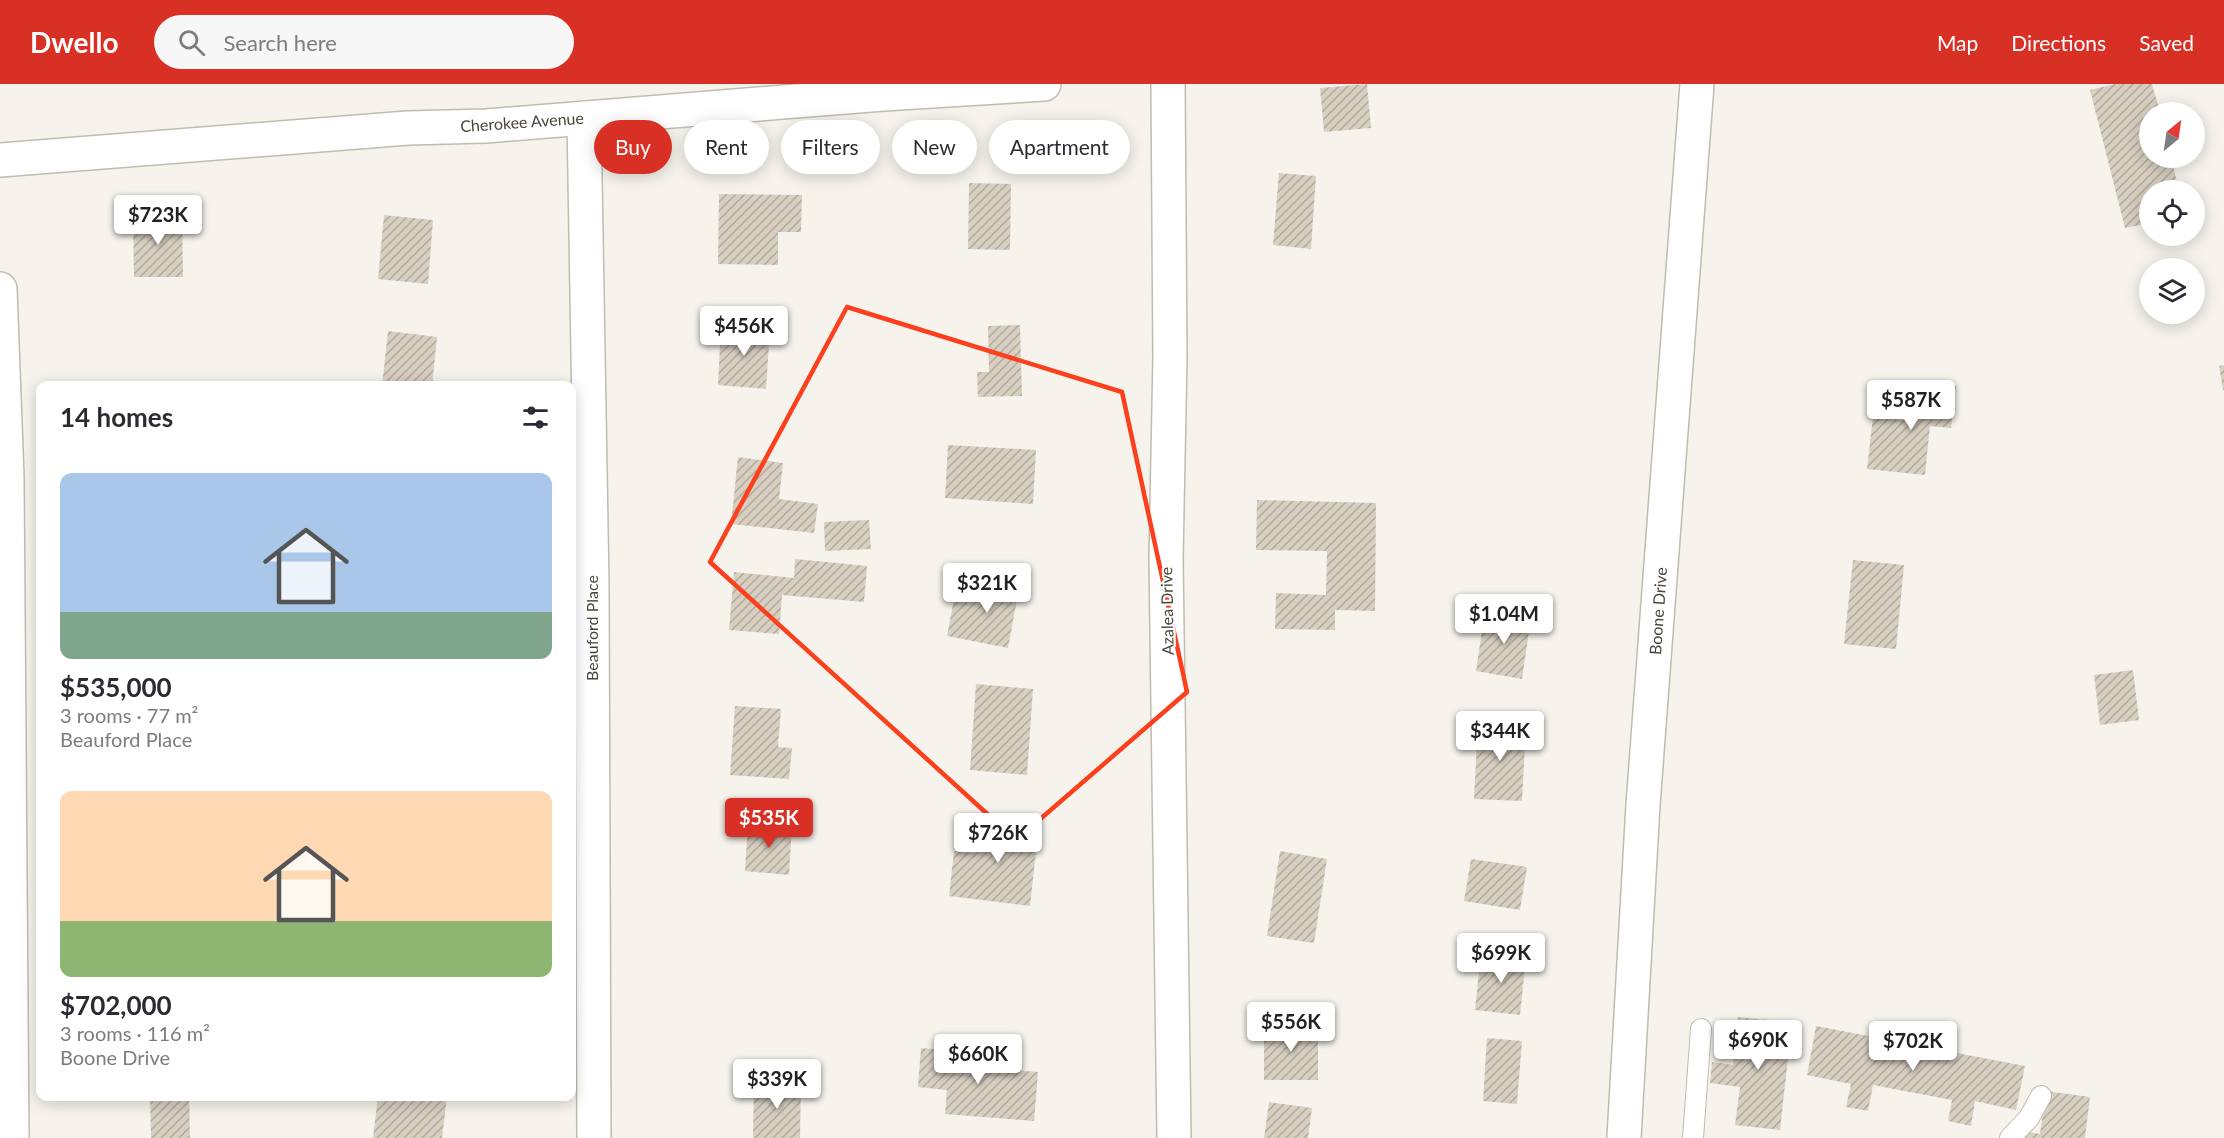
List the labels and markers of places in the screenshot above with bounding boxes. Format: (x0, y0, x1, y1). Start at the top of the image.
pin: $723K (116, 195, 200, 246)
pin: $456K (702, 306, 786, 357)
pin: $587K (1869, 380, 1953, 431)
pin: $321K (945, 563, 1029, 614)
pin: $1.04M (1455, 594, 1553, 645)
pin: $344K (1458, 711, 1542, 762)
pin: $535K (727, 798, 811, 849)
pin: $726K (956, 813, 1040, 864)
pin: $699K (1459, 933, 1543, 984)
pin: $556K (1249, 1002, 1333, 1053)
pin: $690K (1716, 1020, 1800, 1071)
pin: $702K (1871, 1021, 1955, 1072)
pin: $660K (936, 1034, 1020, 1085)
pin: $339K (735, 1059, 819, 1110)

